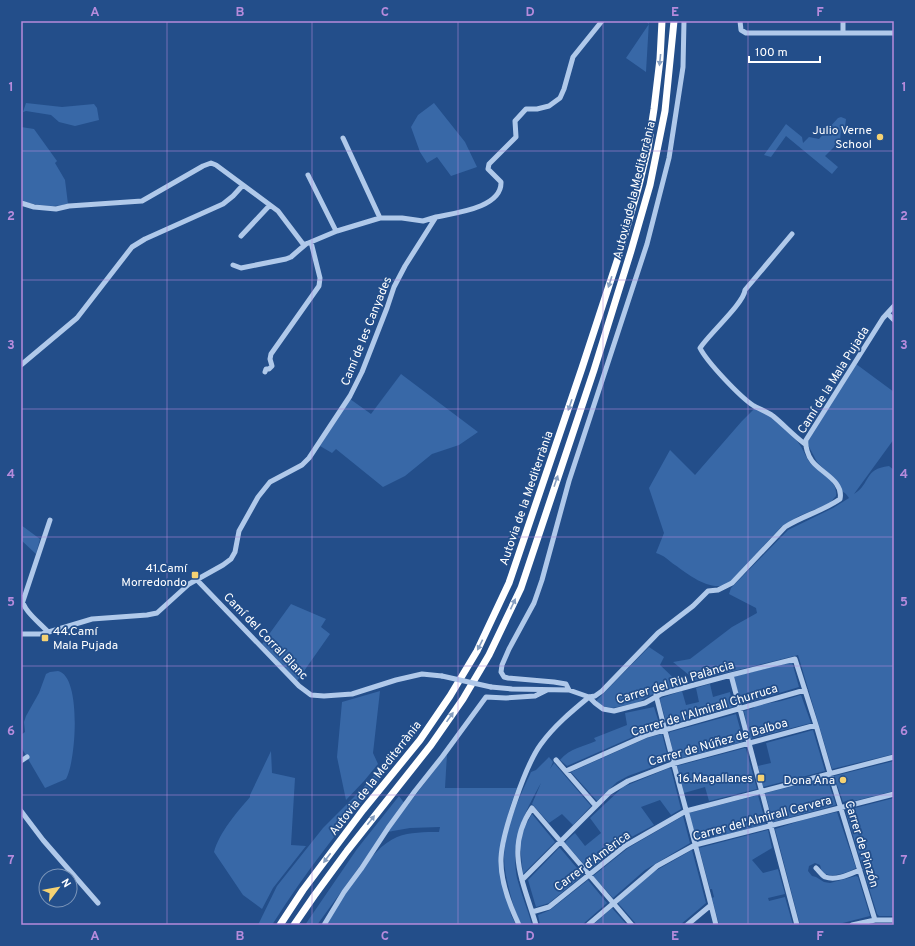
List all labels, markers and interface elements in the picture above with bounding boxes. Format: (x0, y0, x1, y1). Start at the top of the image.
text: A (90, 5, 100, 21)
text: B (236, 5, 245, 21)
text: C (381, 5, 389, 21)
text: D (525, 5, 535, 21)
text: E (671, 5, 679, 21)
text: F (816, 5, 824, 21)
scale bar (749, 38, 820, 64)
text: 100 m (755, 45, 788, 61)
one-way arrow (656, 54, 663, 66)
text: 1 (8, 80, 14, 96)
text: 1 (901, 80, 907, 96)
street label: Autovia de la Mediterrània (610, 120, 660, 261)
place label: Julio Verne School (812, 123, 872, 153)
marker: Julio Verne School (875, 132, 885, 142)
text: 2 (7, 209, 15, 225)
text: 2 (900, 209, 908, 225)
street label: Camí de les Canyades (338, 274, 396, 388)
one-way arrow (607, 276, 613, 288)
street label: Camí de la Mala Pujada (794, 324, 873, 437)
text: 3 (7, 338, 15, 354)
text: 3 (900, 338, 908, 354)
one-way arrow (566, 400, 572, 412)
street label: Autovia de la Mediterrània (496, 429, 558, 568)
text: 4 (7, 467, 15, 483)
text: 4 (900, 467, 908, 483)
one-way arrow (554, 475, 560, 487)
place label: 41.Camí Morredondo (121, 561, 188, 591)
marker: 41.Camí Morredondo (190, 570, 200, 580)
street label: Camí del Corral Blanc (219, 590, 311, 684)
text: 5 (7, 595, 15, 611)
text: 5 (900, 595, 908, 611)
one-way arrow (510, 598, 516, 609)
place label: 44.Camí Mala Pujada (53, 624, 118, 654)
marker: 44.Camí Mala Pujada (40, 633, 50, 643)
one-way arrow (477, 639, 483, 650)
street label: Carrer del Riu Palància (614, 657, 736, 709)
street label: Carrer de l'Almirall Churruca (629, 681, 780, 741)
one-way arrow (446, 712, 454, 722)
street label: Carrer de Núñez de Balboa (647, 715, 790, 771)
street label: Autovia de la Mediterrània (326, 718, 426, 839)
text: 6 (7, 724, 15, 740)
text: 6 (900, 724, 908, 740)
place label: 16.Magallanes (678, 771, 753, 787)
marker: 16.Magallanes (756, 773, 766, 783)
place label: Dona Ana (784, 773, 835, 789)
marker: Dona Ana (838, 775, 848, 785)
street label: Carrer del'Almirall Cervera (691, 793, 833, 845)
street label: Carrer de Pinzón (840, 799, 882, 890)
one-way arrow (367, 815, 376, 826)
street label: Carrer d'Amèrica (551, 828, 634, 896)
text: 7 (8, 853, 15, 869)
one-way arrow (323, 853, 331, 864)
text: 7 (901, 853, 908, 869)
north arrow (38, 868, 78, 908)
text: N (58, 876, 74, 890)
text: A (90, 929, 100, 945)
text: B (236, 929, 245, 945)
text: C (381, 929, 389, 945)
text: D (525, 929, 535, 945)
text: E (671, 929, 679, 945)
text: F (816, 929, 824, 945)

